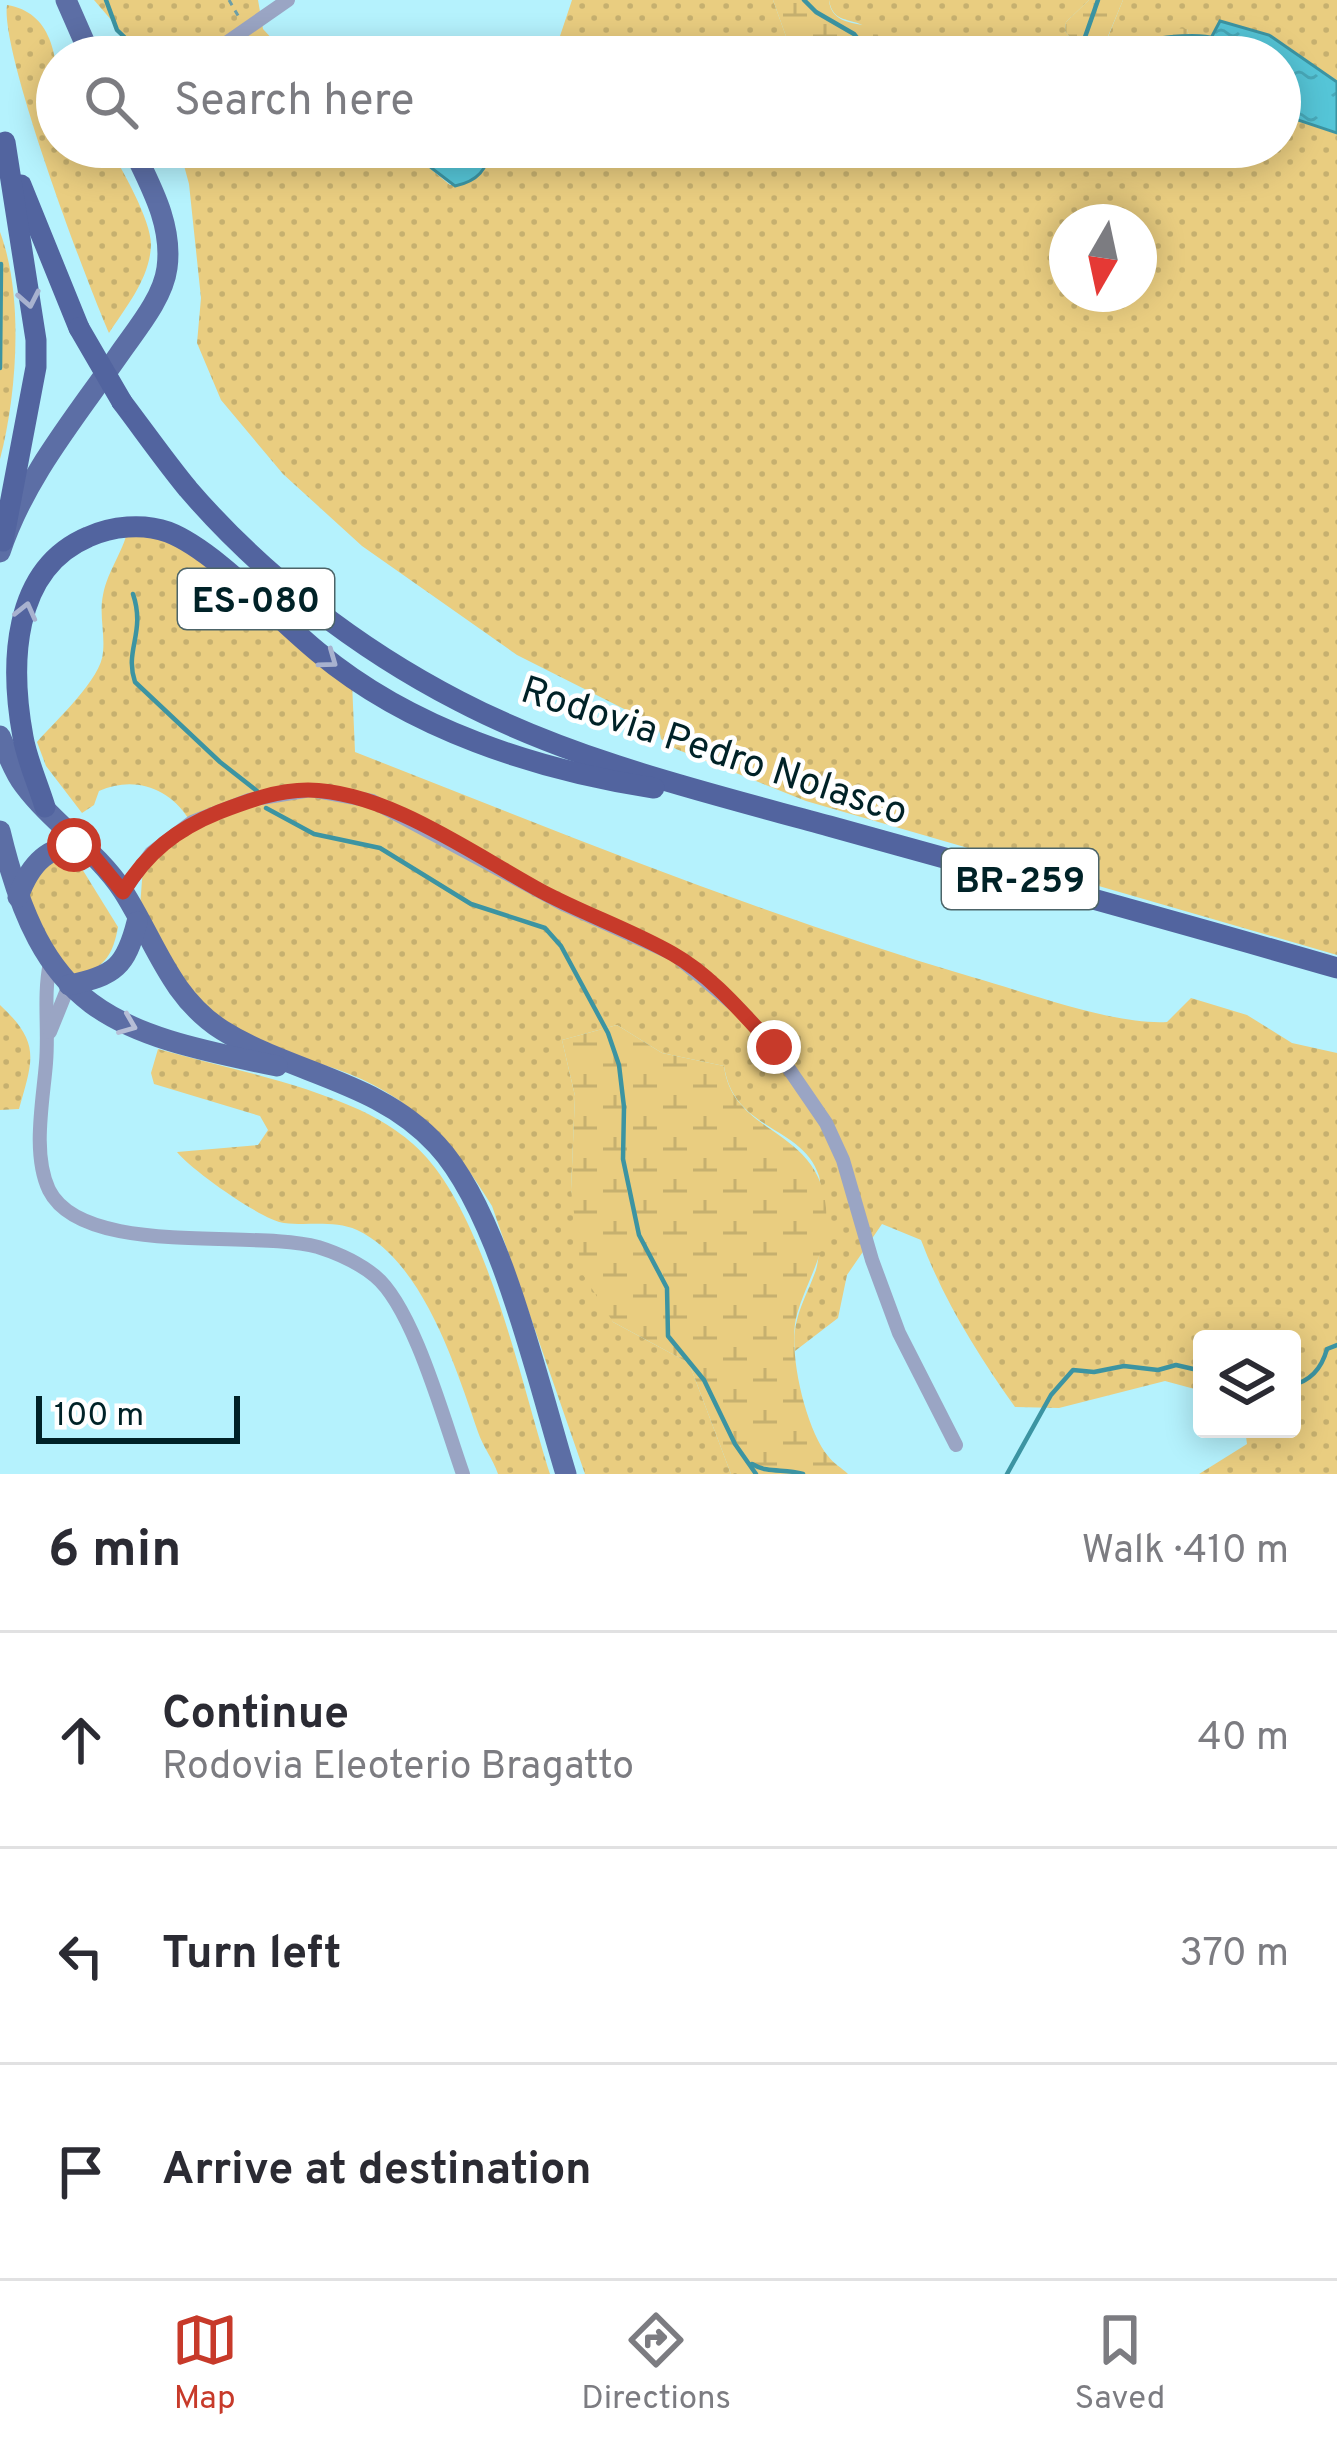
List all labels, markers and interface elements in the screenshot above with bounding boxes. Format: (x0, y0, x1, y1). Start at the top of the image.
search box (36, 36, 1301, 168)
icon: search (78, 69, 144, 135)
text: Search here (174, 74, 414, 131)
north arrow (1049, 204, 1157, 312)
one-way arrow (15, 289, 41, 309)
road number: ES-080 (178, 569, 334, 629)
one-way arrow (12, 601, 37, 621)
one-way arrow (316, 646, 337, 668)
street label: Rodovia Pedro Nolasco (514, 668, 913, 839)
route start (47, 818, 101, 872)
road number: BR-259 (942, 849, 1098, 909)
one-way arrow (116, 1011, 137, 1035)
route end (747, 1020, 801, 1074)
map controls (1193, 1330, 1301, 1438)
button: layers (1193, 1330, 1301, 1438)
scale bar (36, 1390, 240, 1443)
text: 100 m (54, 1396, 144, 1438)
text: 6 min (48, 1520, 181, 1585)
text: Walk · 410 m (1081, 1528, 1289, 1577)
text: Continue (162, 1687, 349, 1744)
icon: ahead (48, 1707, 114, 1773)
text: 40 m (1198, 1715, 1289, 1764)
text: Rodovia Eleoterio Bragatto (162, 1744, 634, 1793)
icon: left (48, 1923, 114, 1989)
text: Turn left (162, 1927, 341, 1984)
text: 370 m (1179, 1931, 1289, 1980)
icon: arrive (48, 2139, 114, 2205)
text: Arrive at destination (162, 2143, 592, 2200)
tab: Map (172, 2307, 238, 2421)
tab: Directions (581, 2307, 731, 2421)
tab: Saved (1075, 2307, 1165, 2421)

